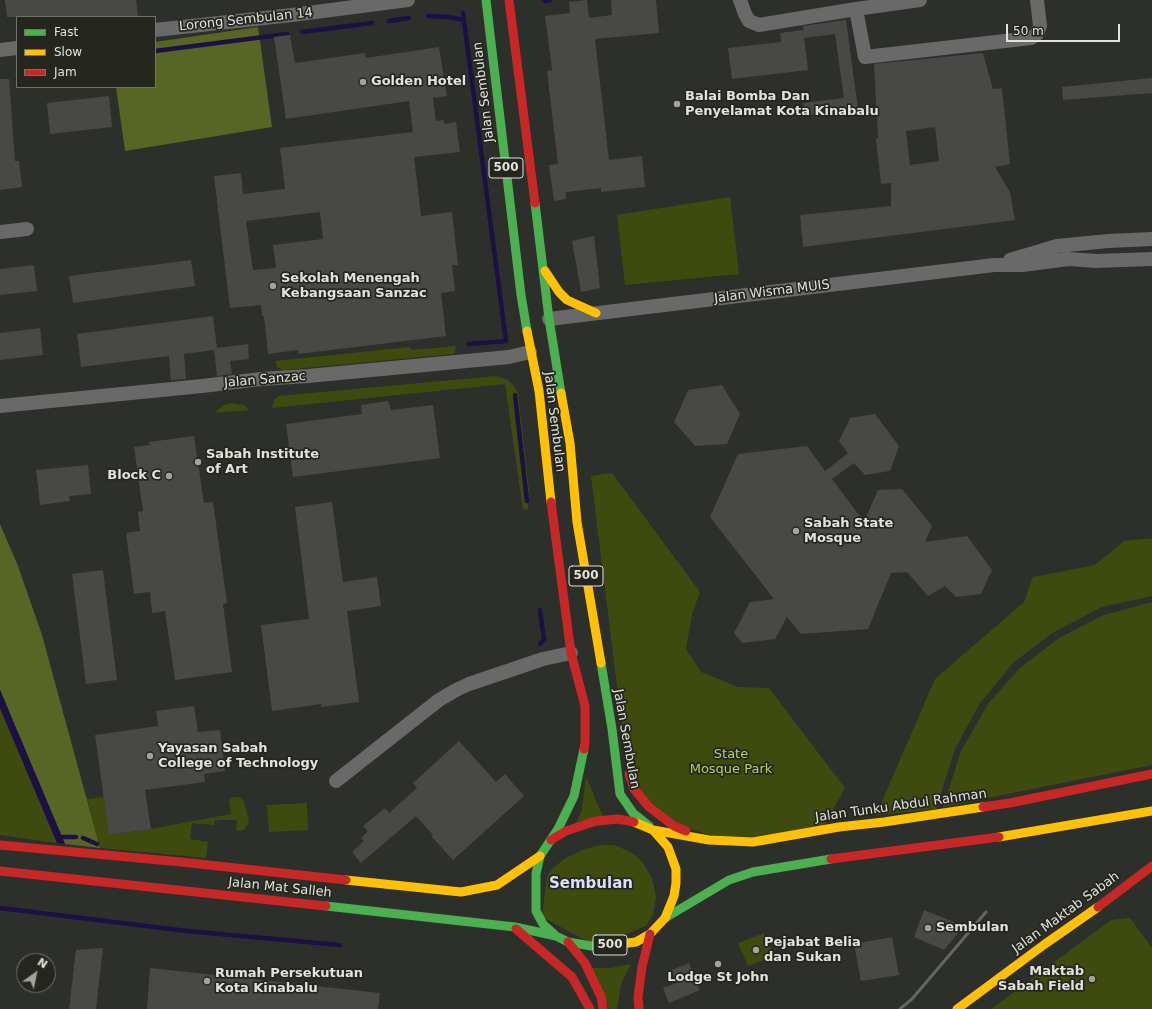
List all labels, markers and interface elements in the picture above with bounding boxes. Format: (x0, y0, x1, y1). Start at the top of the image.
street label: Lorong Sembulan 14 (178, 5, 314, 35)
legend (16, 16, 156, 88)
scale bar (1008, 16, 1122, 42)
text: 50 m (1013, 24, 1044, 38)
text: Fast (54, 25, 78, 39)
street label: Jalan Sembulan (470, 41, 498, 143)
text: Slow (54, 45, 82, 59)
text: Jam (54, 65, 77, 79)
place label: Golden Hotel (371, 74, 466, 90)
marker: Golden Hotel (358, 77, 368, 87)
place label: Balai Bomba Dan Penyelamat Kota Kinabalu (685, 89, 879, 120)
marker: Balai Bomba Dan Penyelamat Kota Kinabalu (672, 99, 682, 109)
road number: 500 (489, 158, 523, 178)
place label: Sekolah Menengah Kebangsaan Sanzac (281, 271, 427, 302)
street label: Jalan Wisma MUIS (713, 277, 831, 307)
marker: Sekolah Menengah Kebangsaan Sanzac (268, 281, 278, 291)
street label: Jalan Sanzac (223, 369, 307, 391)
street label: Jalan Sembulan (540, 371, 568, 473)
place label: Sabah Institute of Art (206, 447, 319, 478)
marker: Sabah Institute of Art (193, 457, 203, 467)
place label: Block C (107, 468, 161, 484)
marker: Block C (164, 471, 174, 481)
place label: Sabah State Mosque (804, 516, 893, 547)
marker: Sabah State Mosque (791, 526, 801, 536)
road number: 500 (569, 566, 603, 586)
street label: Jalan Sembulan (610, 688, 642, 790)
place label: Yayasan Sabah College of Technology (158, 741, 318, 772)
park label: State Mosque Park (690, 747, 772, 778)
marker: Yayasan Sabah College of Technology (145, 751, 155, 761)
street label: Jalan Tunku Abdul Rahman (814, 786, 988, 826)
street label: Jalan Maktab Sabah (1009, 869, 1123, 957)
street label: Jalan Mat Salleh (228, 875, 332, 901)
district label: Sembulan (549, 875, 633, 893)
place label: Sembulan (936, 920, 1009, 936)
marker: Sembulan (923, 923, 933, 933)
road number: 500 (593, 935, 627, 955)
place label: Pejabat Belia dan Sukan (764, 935, 861, 966)
marker: Pejabat Belia dan Sukan (751, 945, 761, 955)
north arrow (16, 953, 56, 993)
text: N (35, 955, 50, 971)
marker: Lodge St John (713, 959, 723, 969)
place label: Maktab Sabah Field (998, 964, 1084, 995)
place label: Rumah Persekutuan Kota Kinabalu (215, 966, 363, 997)
place label: Lodge St John (667, 970, 769, 986)
marker: Maktab Sabah Field (1087, 974, 1097, 984)
marker: Rumah Persekutuan Kota Kinabalu (202, 976, 212, 986)

